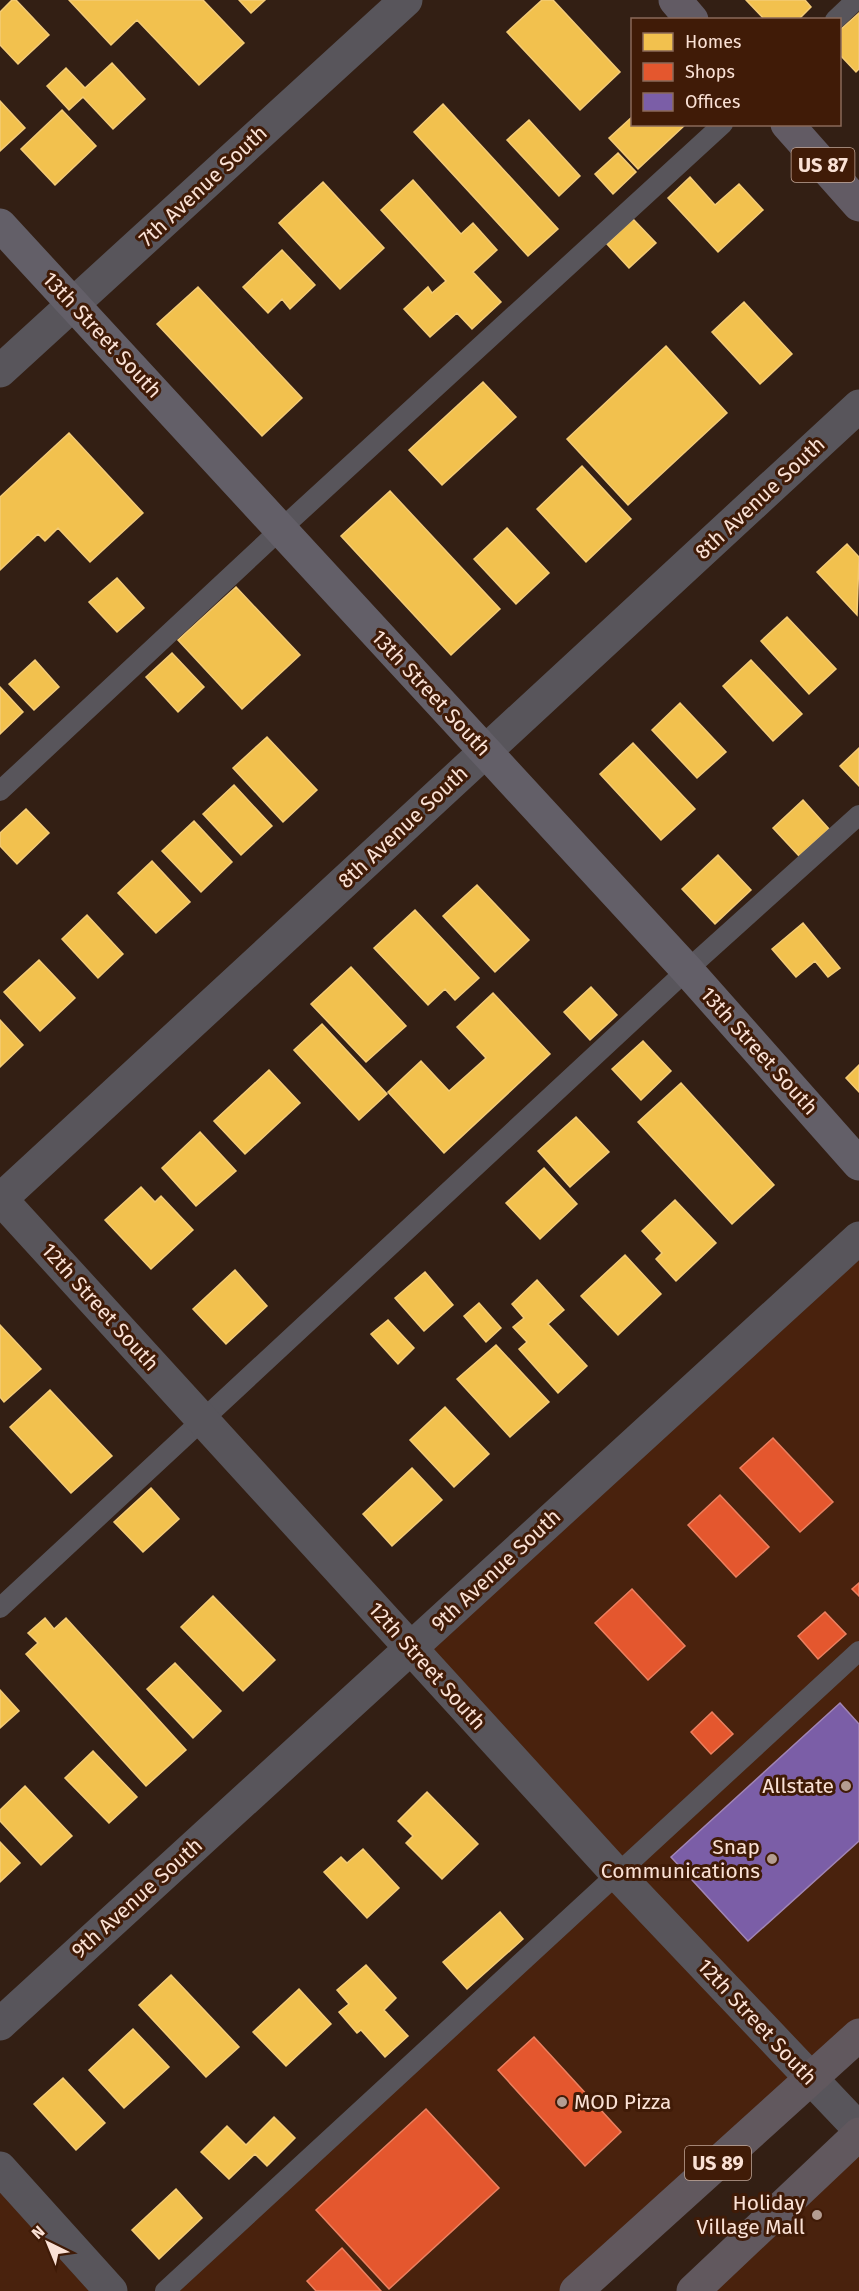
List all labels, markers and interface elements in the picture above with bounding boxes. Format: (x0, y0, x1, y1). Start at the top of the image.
legend (631, 18, 841, 126)
text: Homes (685, 31, 741, 53)
text: Shops (685, 61, 735, 83)
text: Offices (685, 91, 740, 113)
street label: 7th Avenue South (133, 120, 273, 252)
road number: US 87 (792, 148, 854, 182)
street label: 13th Street South (37, 266, 167, 404)
street label: 8th Avenue South (690, 431, 830, 565)
street label: 13th Street South (366, 624, 496, 762)
street label: 8th Avenue South (333, 760, 473, 894)
street label: 13th Street South (695, 982, 823, 1120)
street label: 12th Street South (36, 1238, 164, 1376)
street label: 9th Avenue South (426, 1503, 566, 1637)
street label: 12th Street South (363, 1597, 491, 1735)
place label: Allstate (762, 1773, 834, 1799)
marker: Allstate (839, 1779, 853, 1793)
street label: 9th Avenue South (66, 1832, 208, 1964)
place label: Snap Communications (601, 1834, 760, 1884)
marker: Snap Communications (765, 1852, 779, 1866)
street label: 12th Street South (692, 1953, 822, 2091)
place label: MOD Pizza (574, 2089, 671, 2115)
marker: MOD Pizza (555, 2095, 569, 2109)
road number: US 89 (685, 2146, 751, 2180)
place label: Holiday Village Mall (697, 2190, 806, 2240)
marker: Holiday Village Mall (810, 2208, 824, 2222)
north arrow (18, 2213, 78, 2273)
text: N (28, 2222, 48, 2243)

